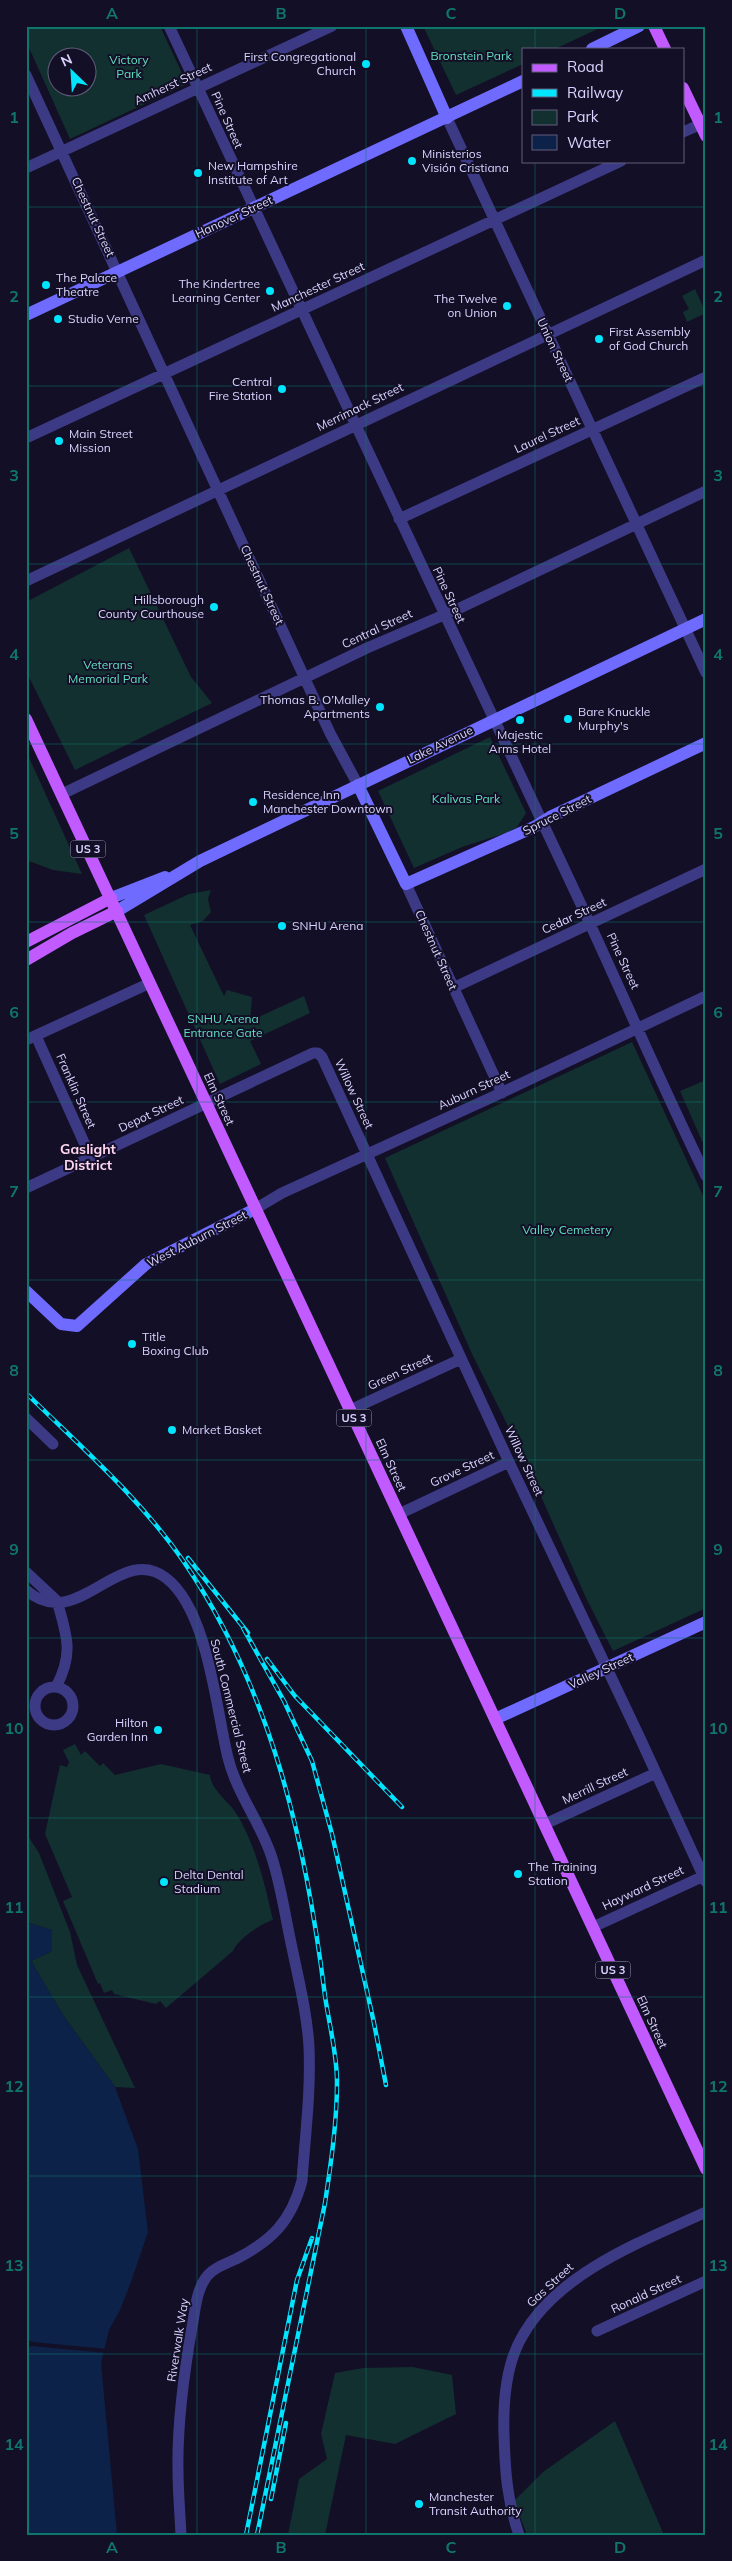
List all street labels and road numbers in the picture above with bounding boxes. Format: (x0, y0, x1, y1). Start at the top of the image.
street label: Amherst Street (132, 59, 214, 108)
street label: Pine Street (208, 89, 247, 151)
street label: Chestnut Street (68, 174, 118, 259)
street label: Hanover Street (193, 192, 275, 241)
street label: Manchester Street (269, 258, 367, 315)
street label: Union Street (534, 315, 577, 384)
street label: Merrimack Street (314, 379, 406, 434)
street label: Laurel Street (512, 413, 582, 456)
street label: Chestnut Street (237, 542, 287, 627)
street label: Pine Street (430, 564, 469, 625)
street label: Central Street (339, 606, 414, 651)
street label: Lake Avenue (404, 722, 475, 767)
street label: Spruce Street (520, 791, 593, 838)
road number: US 3 (70, 841, 106, 858)
street label: Cedar Street (539, 894, 608, 937)
street label: Chestnut Street (412, 907, 461, 992)
street label: Pine Street (604, 930, 643, 991)
street label: Franklin Street (53, 1051, 100, 1131)
street label: Willow Street (332, 1056, 377, 1131)
street label: Auburn Street (435, 1066, 512, 1113)
street label: Elm Street (201, 1070, 238, 1128)
street label: Depot Street (116, 1092, 186, 1135)
street label: West Auburn Street (144, 1207, 249, 1270)
street label: Green Street (365, 1350, 434, 1393)
road number: US 3 (336, 1410, 372, 1426)
street label: Willow Street (502, 1423, 547, 1498)
street label: Elm Street (373, 1436, 410, 1494)
street label: Grove Street (427, 1447, 496, 1490)
street label: South Commercial Street (208, 1637, 255, 1774)
street label: Valley Street (566, 1649, 636, 1692)
street label: Merrill Street (560, 1764, 630, 1807)
street label: Hayward Street (600, 1862, 686, 1913)
road number: US 3 (596, 1962, 630, 1978)
street label: Elm Street (634, 1993, 671, 2051)
street label: Gas Street (523, 2259, 576, 2310)
street label: Ronald Street (608, 2271, 683, 2316)
street label: Riverwalk Way (163, 2296, 192, 2383)

